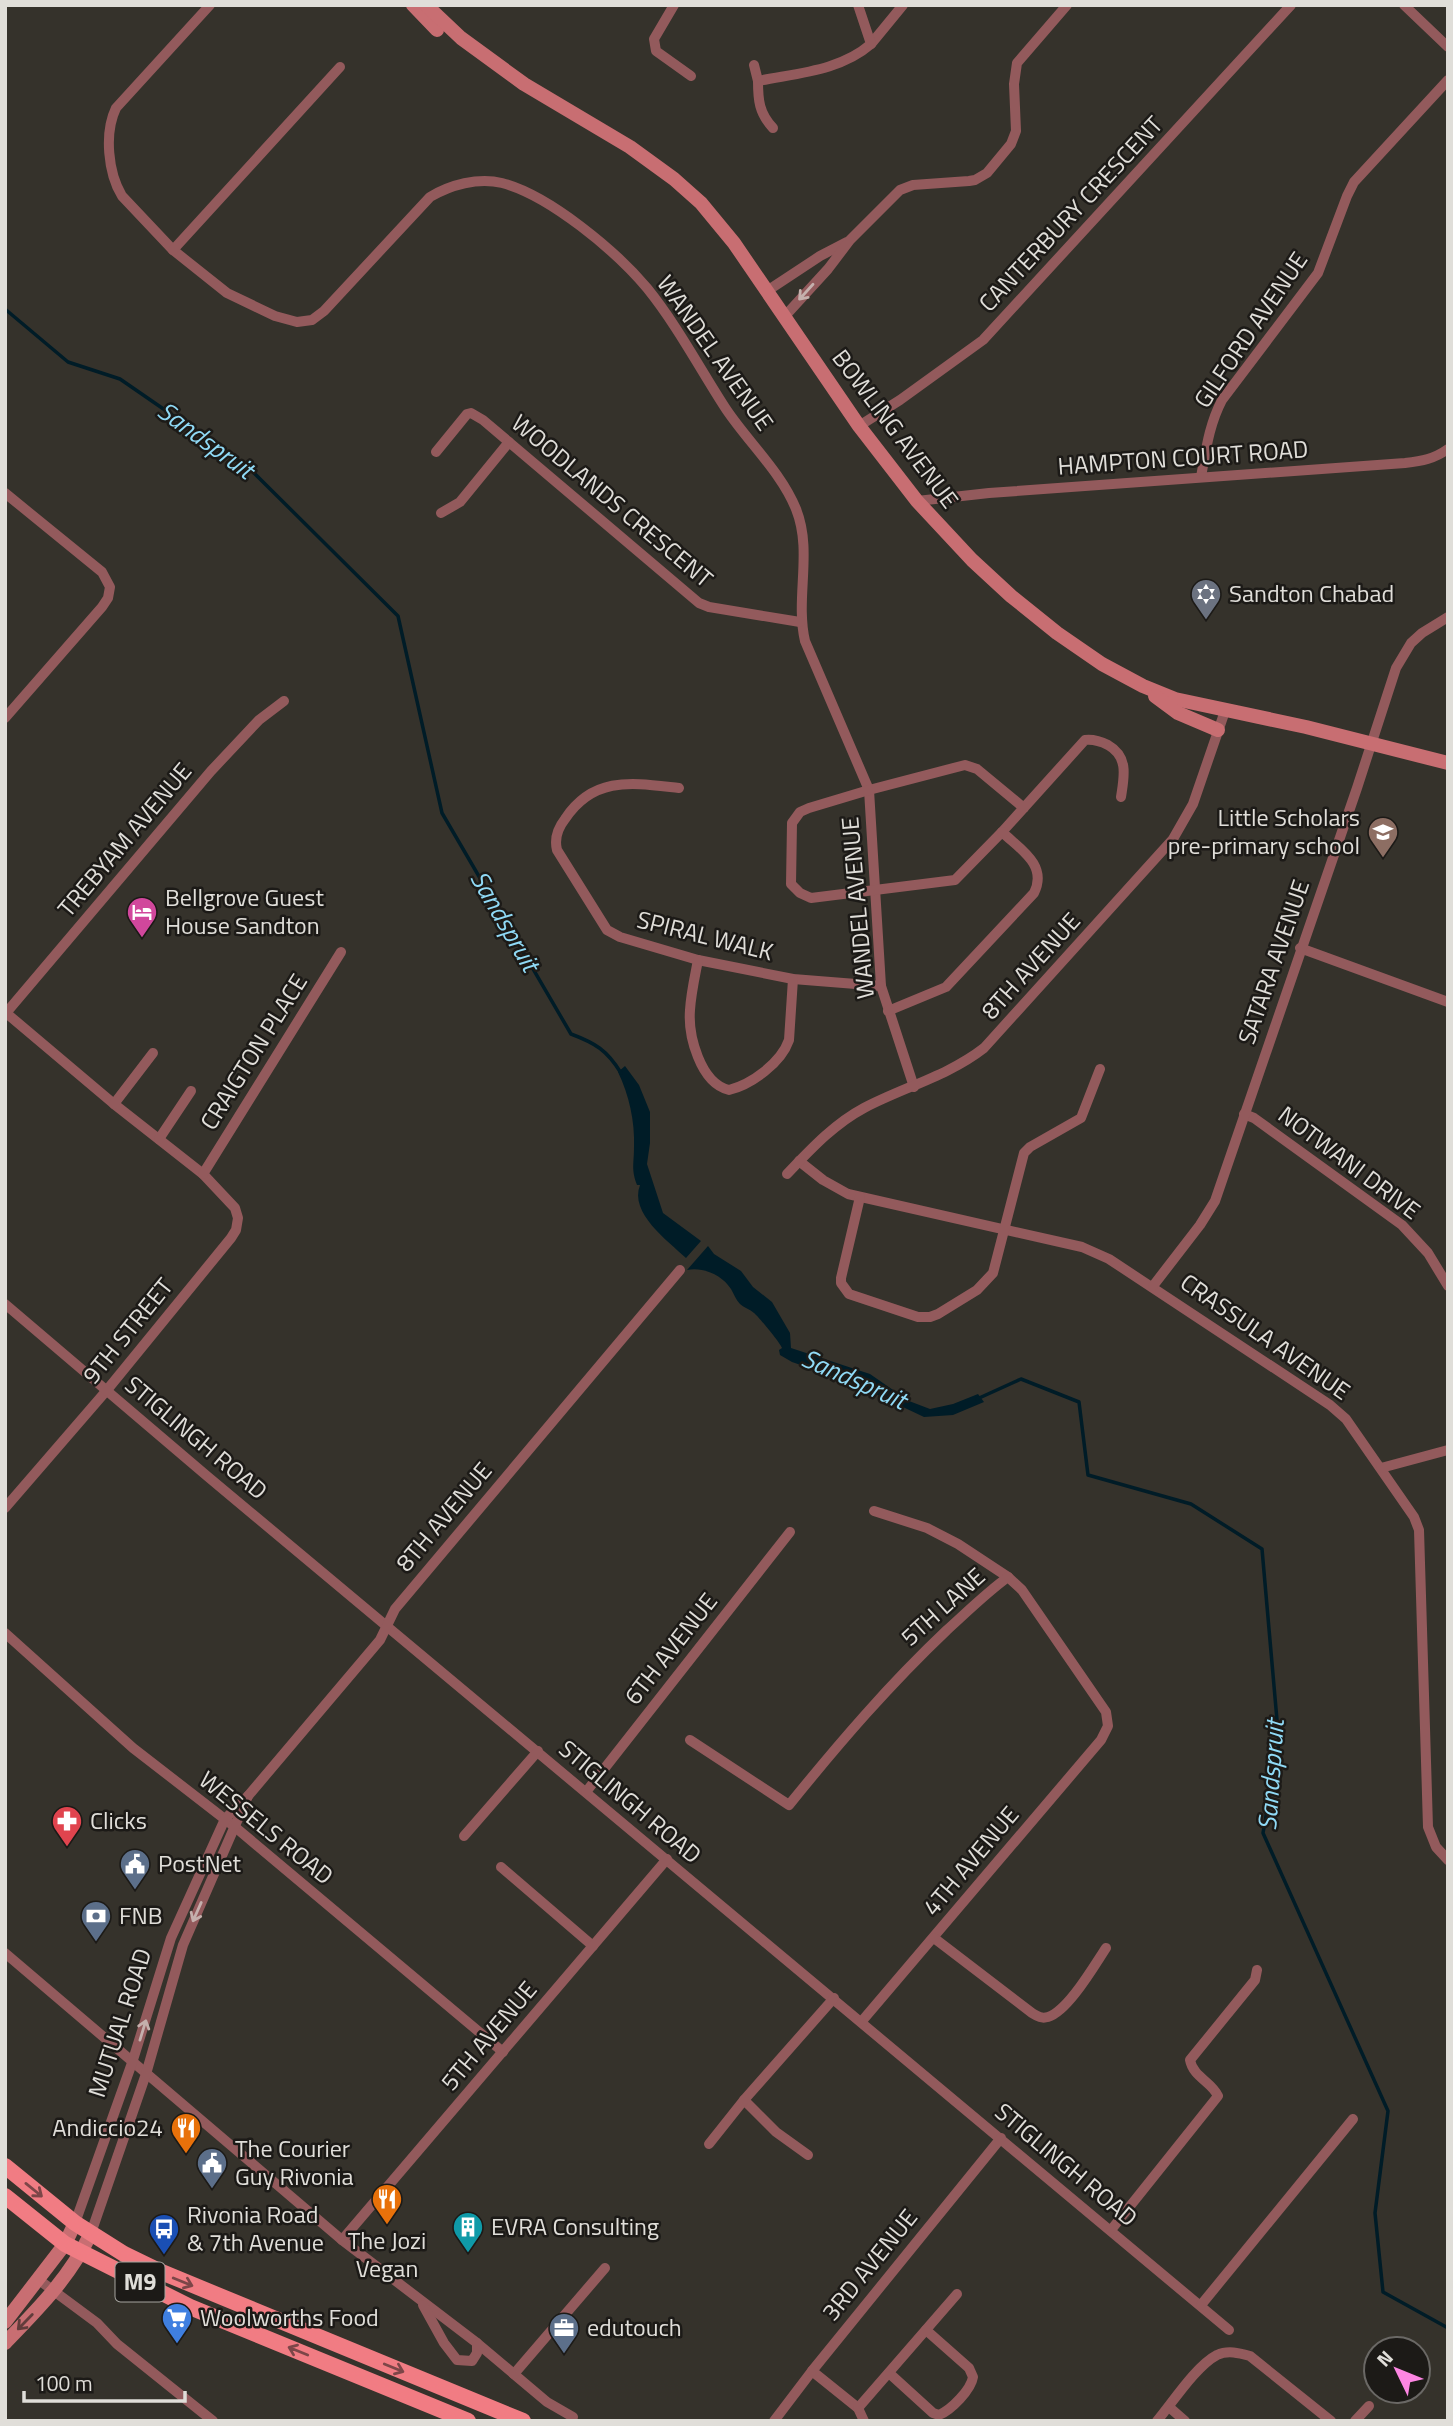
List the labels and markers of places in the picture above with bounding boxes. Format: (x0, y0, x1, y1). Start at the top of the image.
place label: Sandton Chabad (1229, 575, 1394, 611)
synagogue icon: Sandton Chabad (1189, 577, 1223, 621)
place label: Little Scholars pre-primary school (1168, 799, 1360, 863)
school or university icon: Little Scholars pre-primary school (1366, 815, 1400, 859)
place label: Bellgrove Guest House Sandton (165, 879, 324, 943)
hotel icon: Bellgrove Guest House Sandton (125, 895, 159, 939)
place label: Clicks (90, 1802, 147, 1838)
pharmacy icon: Clicks (50, 1804, 84, 1848)
place label: PostNet (158, 1845, 242, 1881)
public building icon: PostNet (118, 1847, 152, 1891)
place label: FNB (119, 1897, 163, 1933)
bank icon: FNB (79, 1899, 113, 1943)
place label: Andiccio24 (52, 2109, 163, 2145)
restaurant icon: Andiccio24 (169, 2111, 203, 2155)
place label: The Courier Guy Rivonia (235, 2130, 354, 2194)
public building icon: The Courier Guy Rivonia (195, 2146, 229, 2190)
restaurant icon: The Jozi Vegan (370, 2182, 404, 2226)
place label: Rivonia Road & 7th Avenue (187, 2196, 324, 2260)
place label: EVRA Consulting (491, 2208, 659, 2244)
building icon: EVRA Consulting (451, 2210, 485, 2254)
bus stop icon: Rivonia Road & 7th Avenue (147, 2212, 181, 2256)
place label: The Jozi Vegan (348, 2222, 426, 2286)
place label: Woolworths Food (200, 2299, 379, 2335)
supermarket icon: Woolworths Food (160, 2301, 194, 2345)
place label: edutouch (587, 2309, 682, 2345)
office icon: edutouch (547, 2311, 581, 2355)

